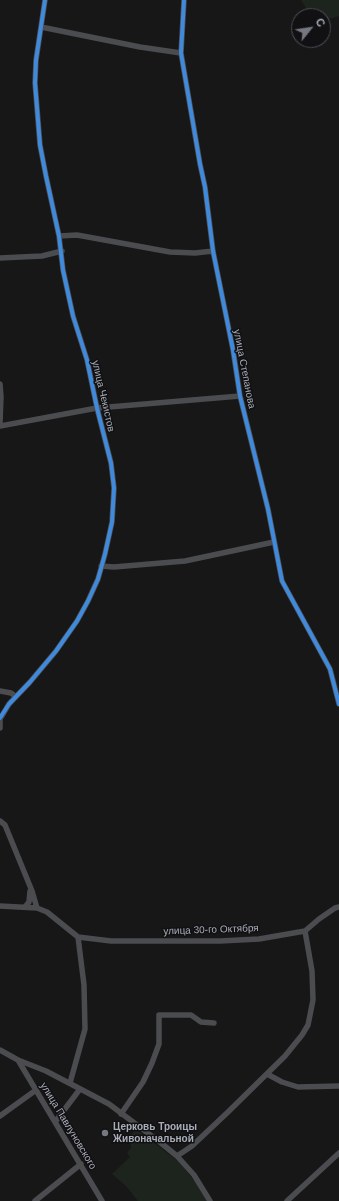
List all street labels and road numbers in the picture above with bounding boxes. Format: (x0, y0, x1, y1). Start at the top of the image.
street label: улица Степанова (230, 328, 258, 410)
street label: улица Чекистов (89, 359, 117, 433)
street label: улица 30-го Октября (163, 922, 259, 938)
street label: улица Павлуновского (37, 1080, 99, 1172)

